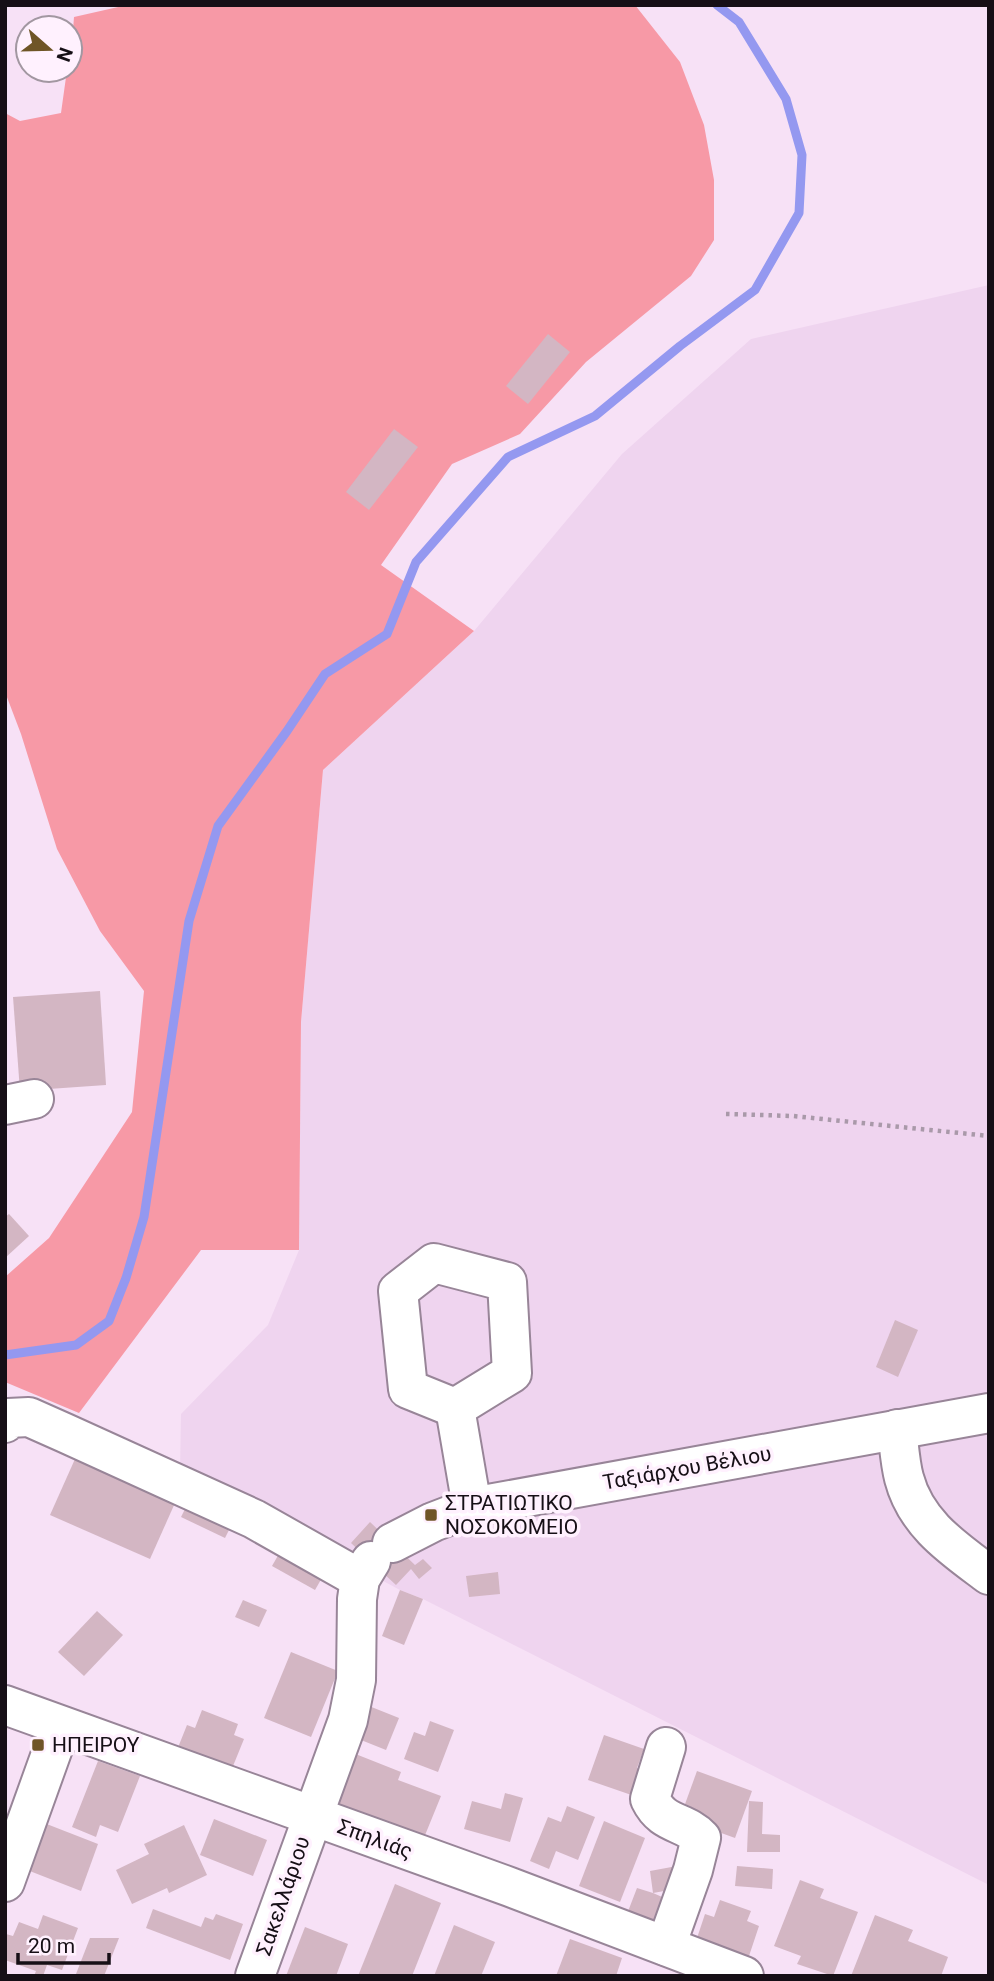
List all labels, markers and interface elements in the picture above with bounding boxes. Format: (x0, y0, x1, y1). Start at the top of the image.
north arrow (14, 14, 84, 84)
text: N (51, 44, 78, 65)
street label: Ταξιάρχου Βέλιου (601, 1441, 773, 1495)
place label: ΣΤΡΑΤΙΩΤΙΚΟ ΝΟΣΟΚΟΜΕΙΟ (445, 1491, 578, 1539)
marker: ΣΤΡΑΤΙΩΤΙΚΟ ΝΟΣΟΚΟΜΕΙΟ (423, 1507, 439, 1523)
place label: ΗΠΕΙΡΟΥ (52, 1733, 140, 1757)
marker: ΗΠΕΙΡΟΥ (30, 1737, 46, 1753)
street label: Σπηλιάς (334, 1814, 416, 1864)
street label: Σακελλάριου (251, 1833, 315, 1959)
scale bar (18, 1922, 108, 1966)
text: 20 m (28, 1934, 75, 1958)

